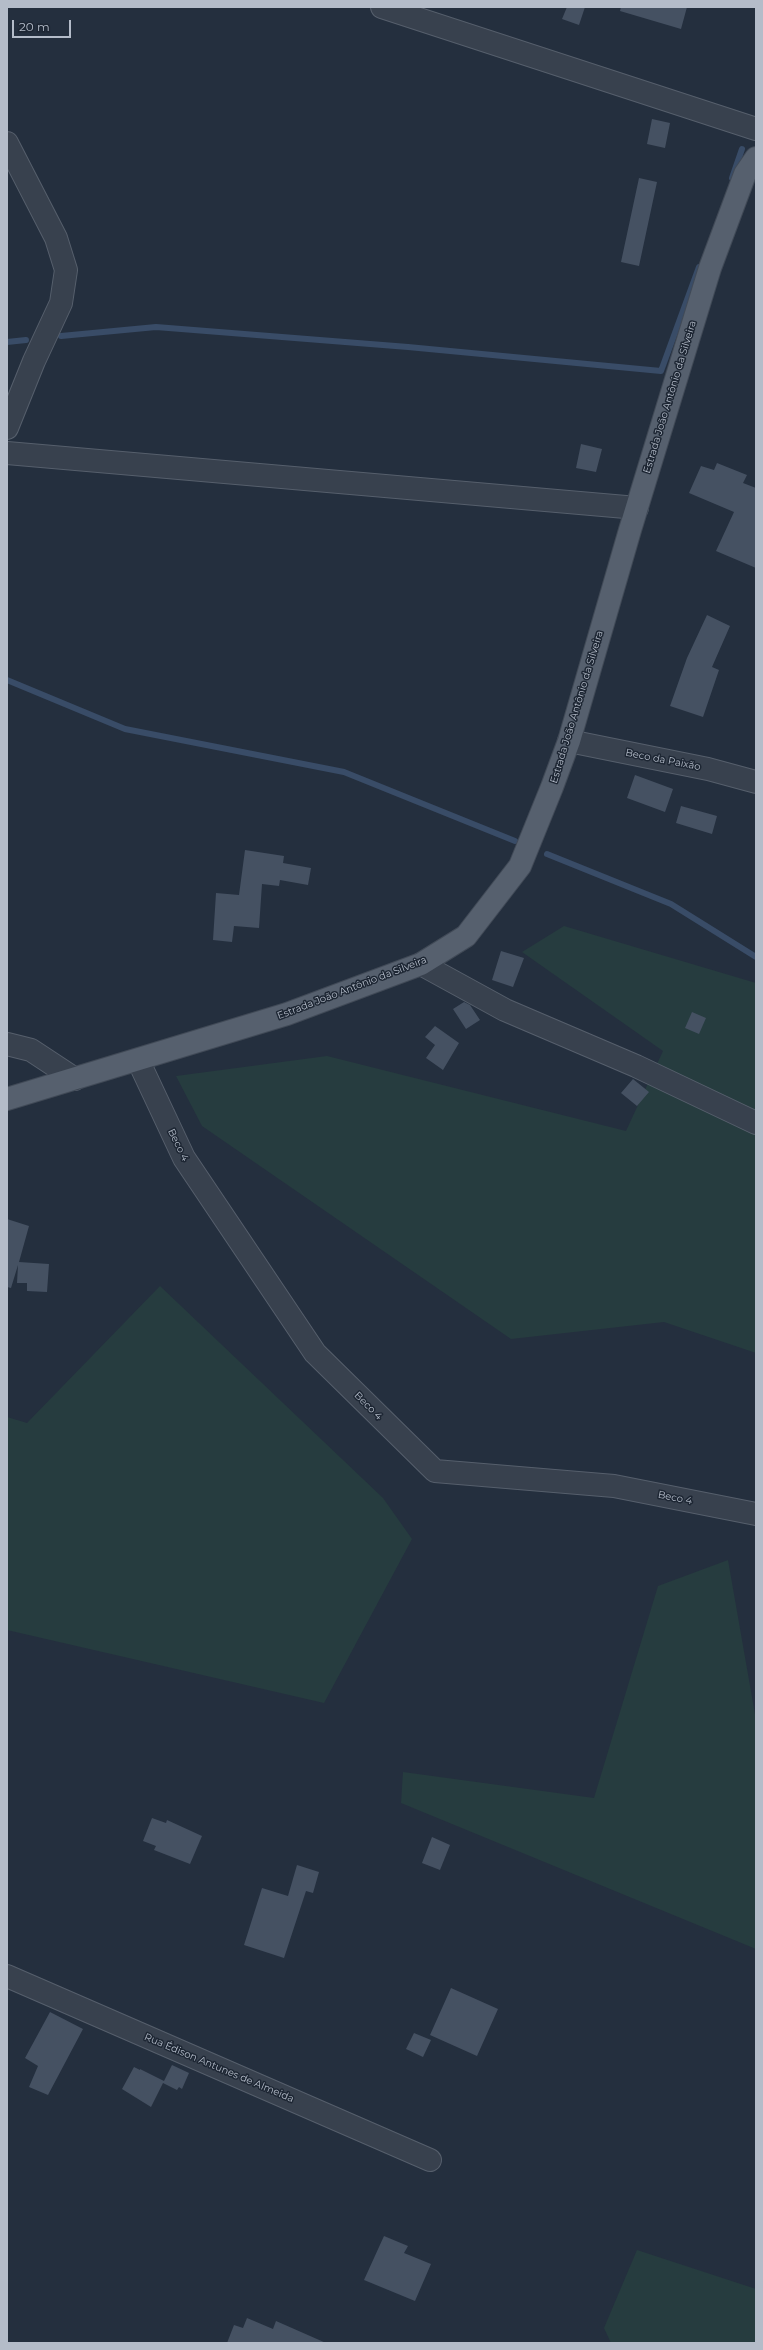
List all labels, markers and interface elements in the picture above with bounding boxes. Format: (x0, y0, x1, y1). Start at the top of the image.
scale bar (14, 12, 73, 38)
text: 20 m (19, 19, 50, 34)
street label: Estrada João Antônio da Silveira (641, 319, 699, 475)
street label: Estrada João Antônio da Silveira (548, 629, 606, 785)
street label: Beco da Paixão (624, 747, 702, 773)
street label: Estrada João Antônio da Silveira (276, 954, 428, 1022)
street label: Beco 4 (165, 1127, 191, 1163)
street label: Beco 4 (352, 1390, 384, 1422)
street label: Beco 4 (657, 1489, 693, 1507)
street label: Rua Édison Antunes de Almeida (142, 2031, 296, 2105)

